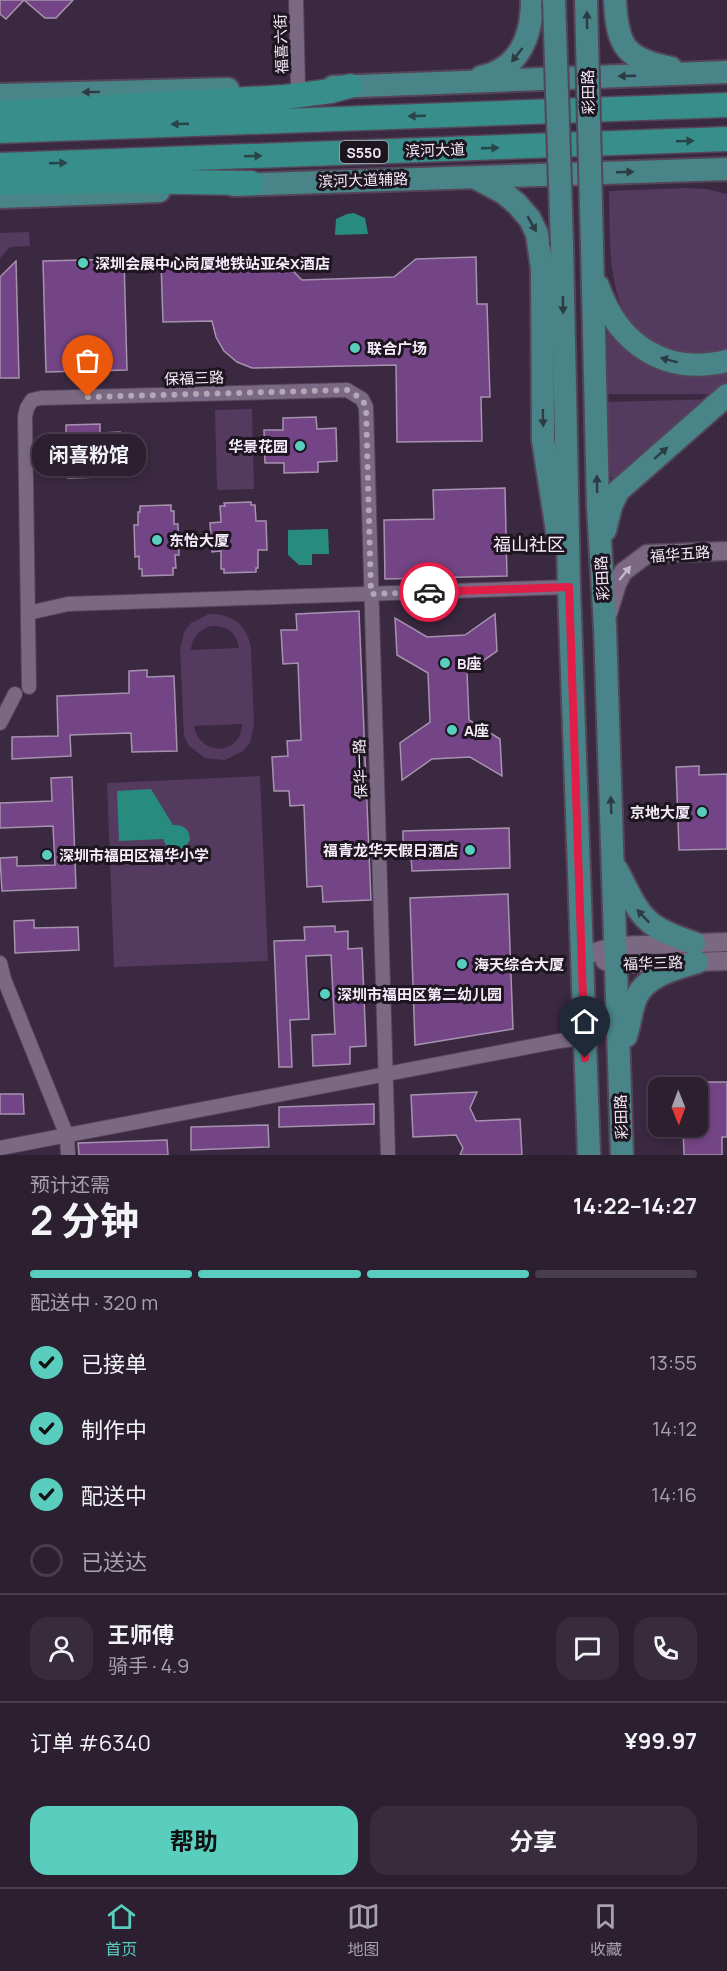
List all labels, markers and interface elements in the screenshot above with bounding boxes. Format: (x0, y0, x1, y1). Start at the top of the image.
one-way arrow (582, 11, 591, 30)
street label: 福喜六街 (269, 14, 293, 74)
one-way arrow (510, 47, 523, 63)
street label: 彩田路 (577, 69, 599, 115)
one-way arrow (617, 71, 636, 81)
one-way arrow (82, 88, 101, 97)
one-way arrow (407, 111, 426, 121)
one-way arrow (170, 120, 189, 129)
one-way arrow (676, 136, 695, 145)
street label: 滨河大道 (405, 138, 465, 162)
road number: S550 (340, 141, 388, 163)
one-way arrow (481, 143, 500, 152)
one-way arrow (244, 151, 263, 161)
one-way arrow (49, 158, 68, 167)
one-way arrow (615, 167, 634, 177)
street label: 滨河大道辅路 (318, 168, 408, 192)
one-way arrow (527, 216, 537, 233)
place label: 深圳会展中心岗厦地铁站亚朵X酒店 (95, 253, 330, 274)
marker: 深圳会展中心岗厦地铁站亚朵X酒店 (76, 256, 90, 270)
one-way arrow (559, 295, 568, 314)
pin (62, 335, 113, 397)
place label: 联合广场 (367, 338, 427, 359)
marker: 联合广场 (348, 341, 362, 355)
icon: bag (71, 344, 104, 377)
one-way arrow (660, 355, 679, 365)
street label: 保福三路 (164, 366, 224, 390)
one-way arrow (538, 408, 548, 427)
callout: 闲喜粉馆 (31, 433, 145, 475)
place label: 华景花园 (228, 436, 288, 457)
marker: 华景花园 (293, 439, 307, 453)
text: 闲喜粉馆 (49, 441, 129, 468)
one-way arrow (653, 447, 668, 460)
one-way arrow (592, 475, 602, 494)
place label: 东怡大厦 (169, 530, 229, 551)
district label: 福山社区 (493, 532, 565, 556)
marker: 东怡大厦 (150, 533, 164, 547)
street label: 福华五路 (649, 541, 711, 567)
street label: 彩田路 (590, 555, 614, 601)
courier (399, 562, 459, 622)
one-way arrow (618, 565, 631, 581)
icon: car (413, 576, 446, 609)
place label: B座 (457, 653, 481, 674)
marker: B座 (438, 656, 452, 670)
place label: A座 (464, 720, 489, 741)
marker: A座 (445, 723, 459, 737)
street label: 保华一路 (348, 739, 372, 799)
one-way arrow (607, 796, 616, 815)
place label: 京地大厦 (630, 802, 690, 823)
marker: 京地大厦 (695, 805, 709, 819)
place label: 福青龙华天假日酒店 (323, 840, 458, 861)
marker: 福青龙华天假日酒店 (463, 843, 477, 857)
place label: 深圳市福田区福华小学 (59, 845, 209, 866)
marker: 深圳市福田区福华小学 (40, 848, 54, 862)
one-way arrow (637, 909, 650, 924)
street label: 福华三路 (623, 951, 683, 975)
place label: 海天综合大厦 (474, 954, 564, 975)
marker: 海天综合大厦 (455, 957, 469, 971)
place label: 深圳市福田区第二幼儿园 (337, 984, 502, 1005)
marker: 深圳市福田区第二幼儿园 (318, 987, 332, 1001)
pin (559, 996, 610, 1058)
icon: home (568, 1005, 601, 1038)
north arrow (648, 1077, 708, 1137)
map controls (648, 1077, 708, 1137)
street label: 彩田路 (610, 1094, 632, 1140)
text: 预计还需 (30, 1171, 110, 1198)
text: 14:22–14:27 (573, 1191, 697, 1221)
text: 2 分钟 (30, 1193, 139, 1247)
text: 配送中 · 320 m (30, 1289, 158, 1316)
icon: check (30, 1346, 63, 1379)
text: 已接单 (81, 1349, 147, 1379)
text: 13:55 (649, 1349, 697, 1376)
icon: check (30, 1412, 63, 1445)
text: 制作中 (81, 1415, 147, 1445)
text: 14:12 (652, 1415, 697, 1442)
icon: check (30, 1478, 63, 1511)
text: 配送中 (81, 1481, 147, 1511)
text: 14:16 (651, 1481, 697, 1508)
text: 已送达 (81, 1547, 147, 1577)
button: person (30, 1617, 93, 1680)
button: chat (556, 1617, 619, 1680)
button: phone (634, 1617, 697, 1680)
text: 王师傅 (108, 1620, 174, 1650)
text: 骑手 · 4.9 (108, 1652, 189, 1679)
text: ¥99.97 (624, 1726, 697, 1756)
text: 订单 #6340 (30, 1728, 151, 1758)
button: 帮助 (30, 1806, 358, 1875)
button: 分享 (370, 1806, 697, 1875)
tab: 首页 (105, 1900, 138, 1960)
tab: 地图 (347, 1900, 380, 1960)
tab: 收藏 (589, 1900, 622, 1960)

